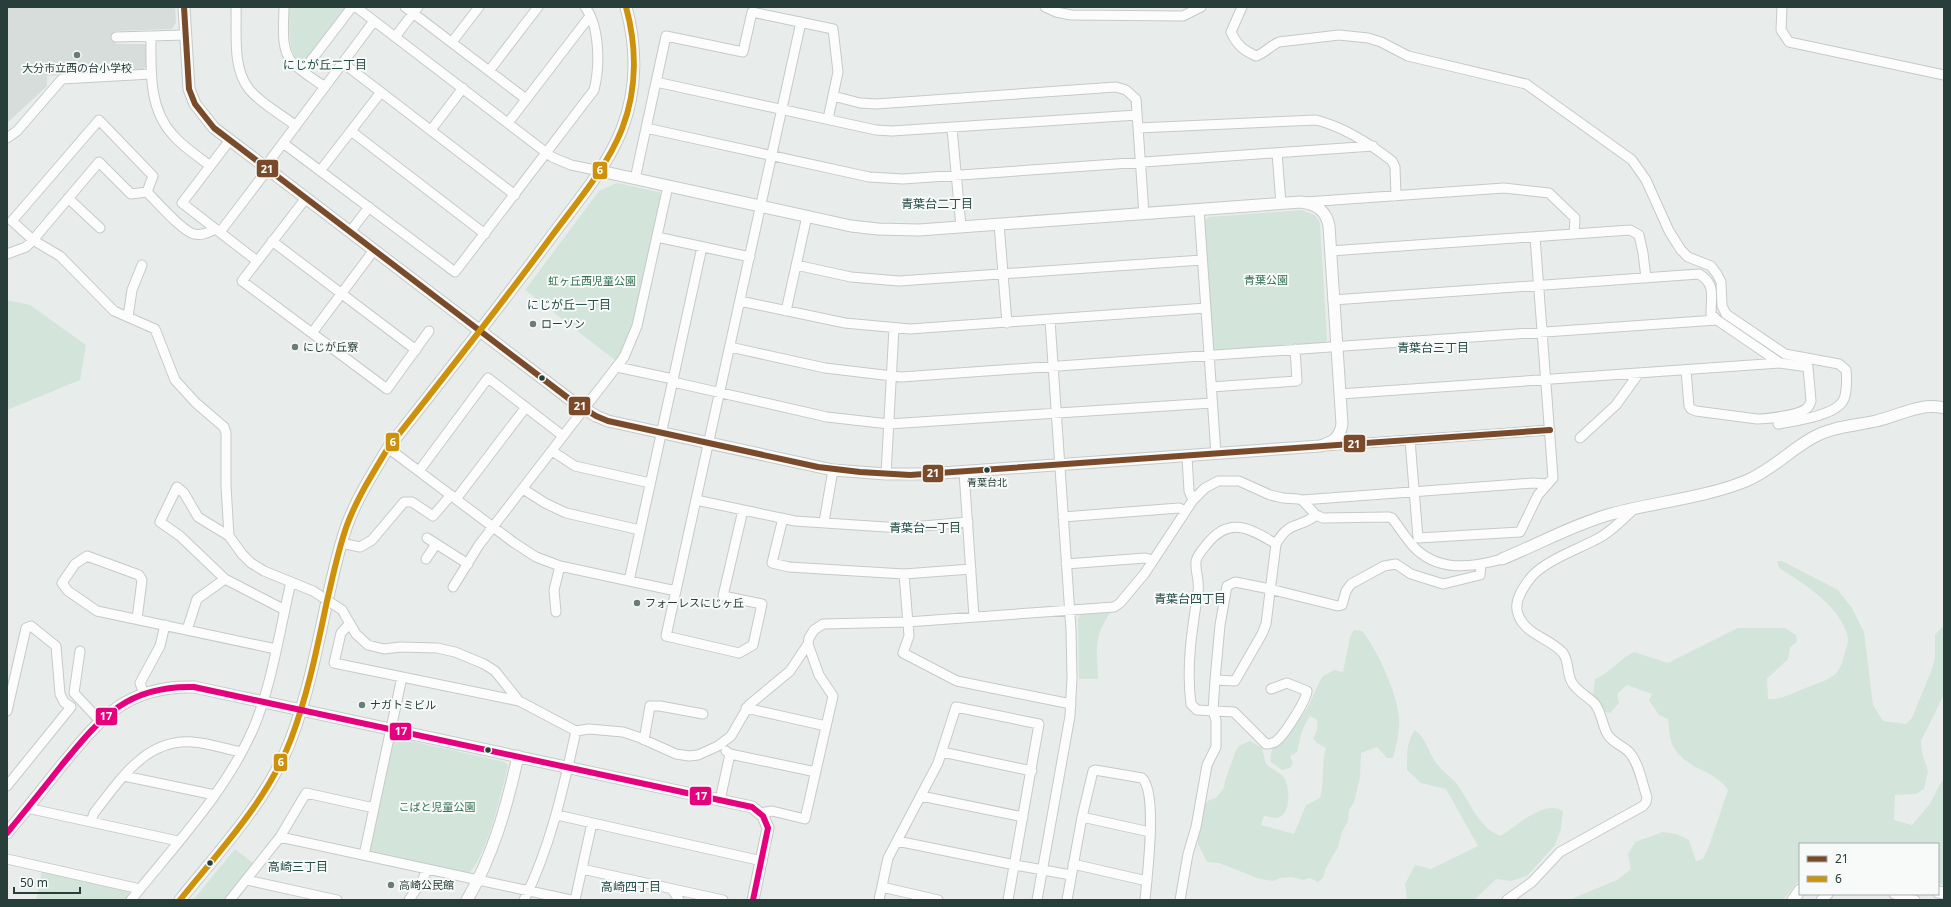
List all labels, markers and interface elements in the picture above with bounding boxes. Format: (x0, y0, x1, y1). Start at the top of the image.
marker: 大分市立西の台小学校 (72, 50, 82, 60)
district label: にじが丘二丁目 (283, 56, 367, 73)
place label: 大分市立西の台小学校 (22, 60, 132, 75)
line badge: 21 (256, 159, 279, 178)
text: 21 (261, 161, 273, 176)
line badge: 6 (592, 161, 608, 180)
text: 6 (597, 162, 603, 177)
district label: 青葉台二丁目 (901, 195, 973, 212)
park label: 青葉公園 (1244, 272, 1288, 287)
park label: 虹ヶ丘西児童公園 (548, 273, 636, 288)
district label: にじが丘一丁目 (527, 296, 611, 313)
place label: ローソン (541, 316, 585, 331)
marker: ローソン (528, 319, 538, 329)
place label: にじが丘寮 (303, 339, 358, 354)
district label: 青葉台三丁目 (1397, 339, 1469, 356)
marker: にじが丘寮 (290, 342, 300, 352)
unlabelled marker (537, 373, 547, 383)
line badge: 21 (568, 396, 591, 416)
text: 21 (574, 398, 586, 413)
line badge: 6 (385, 432, 400, 452)
text: 6 (390, 434, 396, 449)
line badge: 21 (1343, 434, 1366, 453)
text: 21 (1348, 436, 1360, 451)
line badge: 21 (922, 464, 944, 483)
text: 21 (927, 465, 939, 480)
marker: 青葉台北 (982, 465, 992, 475)
place label: 青葉台北 (967, 475, 1007, 489)
district label: 青葉台一丁目 (889, 519, 961, 536)
district label: 青葉台四丁目 (1154, 590, 1226, 607)
place label: フォーレスにじヶ丘 (645, 595, 744, 610)
marker: フォーレスにじヶ丘 (632, 598, 642, 608)
place label: ナガトミビル (370, 697, 436, 712)
marker: ナガトミビル (357, 700, 367, 710)
line badge: 17 (95, 707, 118, 726)
text: 17 (100, 708, 112, 723)
line badge: 17 (389, 722, 412, 741)
text: 17 (395, 723, 407, 738)
unlabelled marker (483, 745, 493, 755)
line badge: 6 (273, 753, 288, 772)
text: 6 (278, 754, 284, 769)
line badge: 17 (689, 786, 712, 806)
text: 17 (695, 788, 707, 803)
park label: こばと児童公園 (399, 799, 476, 814)
legend (1799, 843, 1939, 895)
text: 21 (1835, 850, 1849, 867)
unlabelled marker (205, 858, 215, 868)
district label: 高崎三丁目 (268, 858, 328, 875)
scale bar (14, 869, 80, 895)
text: 6 (1835, 870, 1842, 887)
text: 50 m (20, 874, 48, 891)
place label: 高崎公民館 (399, 877, 454, 892)
district label: 高崎四丁目 (601, 878, 661, 895)
marker: 高崎公民館 (386, 880, 396, 890)

